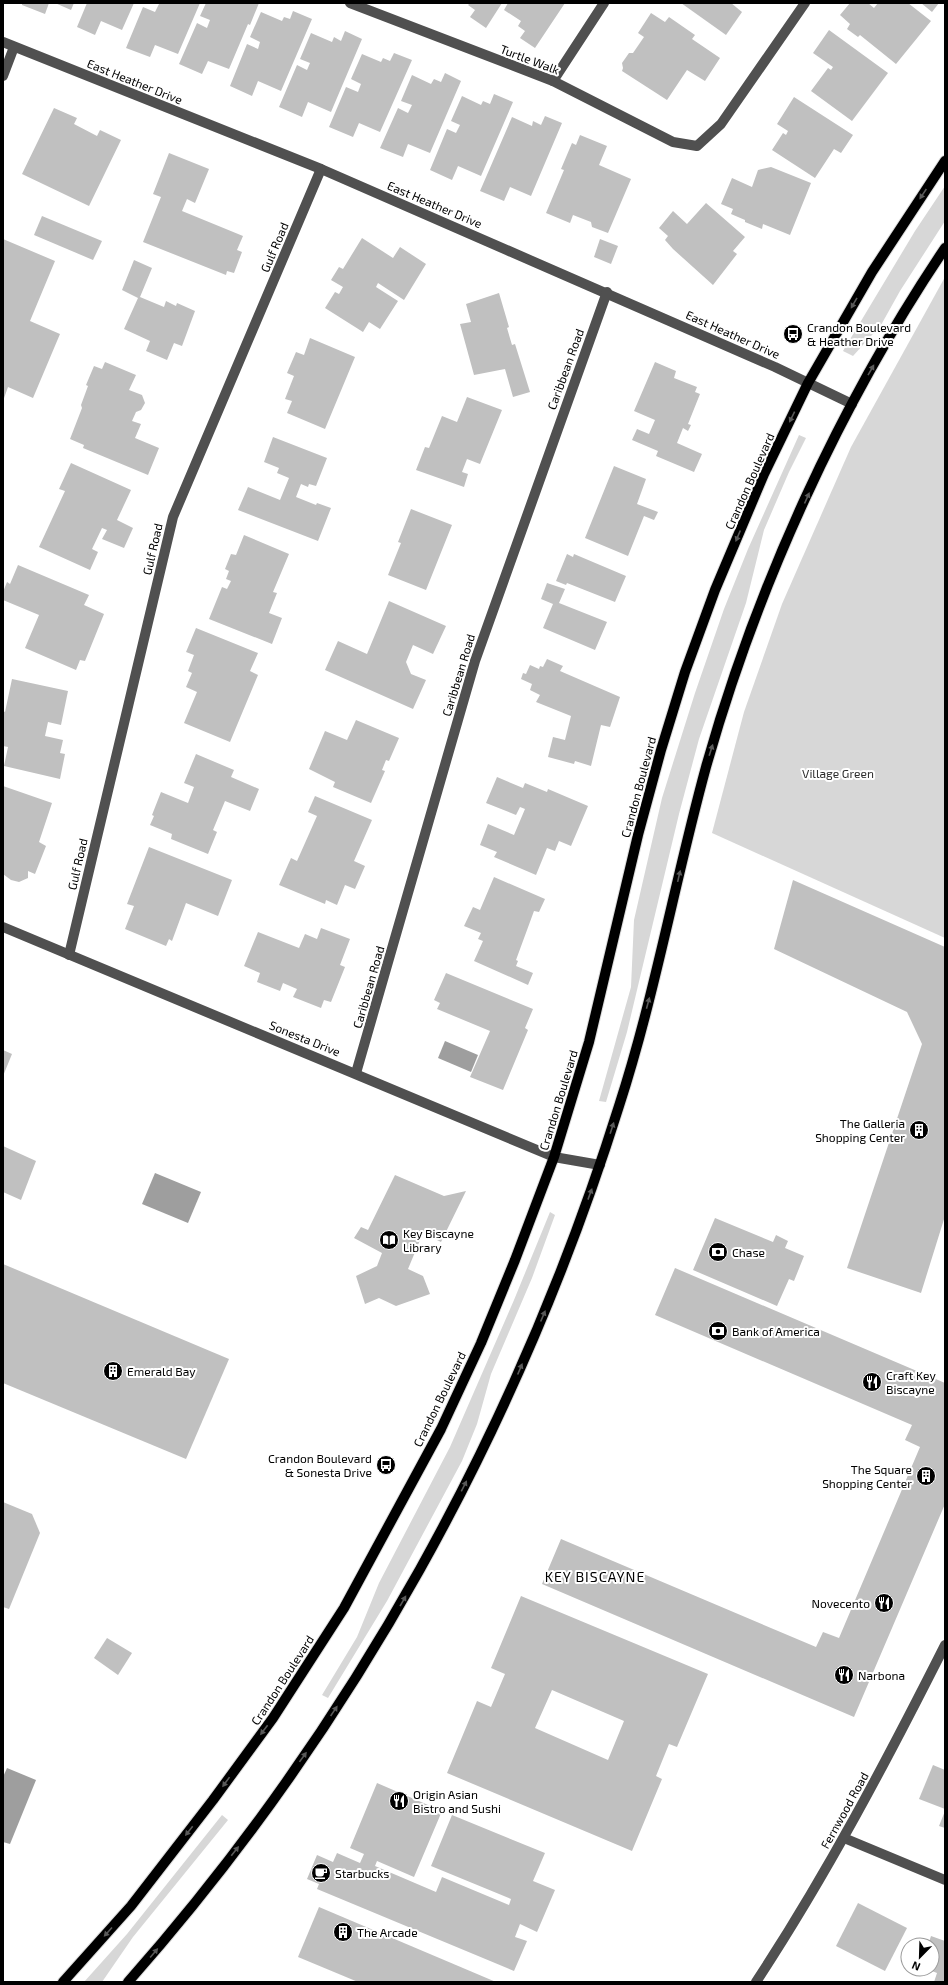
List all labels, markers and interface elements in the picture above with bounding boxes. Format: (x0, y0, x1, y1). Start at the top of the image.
street label: Turtle Walk (498, 41, 562, 77)
street label: East Heather Drive (85, 56, 185, 106)
street label: East Heather Drive (386, 178, 484, 230)
one-way arrow (920, 188, 927, 200)
street label: Gulf Road (257, 220, 291, 274)
one-way arrow (850, 297, 857, 309)
street label: East Heather Drive (684, 307, 782, 361)
place label: Crandon Boulevard & Heather Drive (807, 320, 911, 348)
bus stop icon: Crandon Boulevard & Heather Drive (782, 323, 804, 345)
street label: Caribbean Road (544, 327, 586, 411)
one-way arrow (867, 364, 874, 376)
one-way arrow (788, 412, 795, 423)
street label: Crandon Boulevard (721, 431, 777, 531)
one-way arrow (803, 492, 810, 504)
street label: Gulf Road (139, 522, 165, 576)
one-way arrow (735, 530, 741, 541)
street label: Caribbean Road (439, 632, 477, 718)
street label: Crandon Boulevard (618, 735, 658, 839)
one-way arrow (708, 744, 714, 756)
park label: Village Green (802, 766, 874, 780)
street label: Gulf Road (64, 837, 90, 891)
one-way arrow (676, 870, 682, 882)
street label: Caribbean Road (350, 944, 386, 1030)
one-way arrow (645, 996, 651, 1008)
street label: Sonesta Drive (267, 1017, 343, 1059)
street label: Crandon Boulevard (536, 1048, 580, 1152)
place label: The Galleria Shopping Center (815, 1116, 905, 1144)
building icon: The Galleria Shopping Center (908, 1119, 930, 1141)
one-way arrow (610, 1121, 616, 1133)
one-way arrow (587, 1188, 593, 1200)
place label: Key Biscayne Library (403, 1226, 474, 1254)
library icon: Key Biscayne Library (378, 1229, 400, 1251)
bank icon: Chase (707, 1241, 729, 1263)
place label: Chase (732, 1245, 765, 1259)
one-way arrow (541, 1309, 547, 1321)
bank icon: Bank of America (707, 1320, 729, 1342)
place label: Bank of America (732, 1324, 820, 1338)
street label: Crandon Boulevard (410, 1349, 468, 1449)
building icon: Emerald Bay (102, 1360, 124, 1382)
one-way arrow (517, 1363, 524, 1375)
place label: Emerald Bay (127, 1364, 196, 1378)
place label: Craft Key Biscayne (886, 1368, 936, 1396)
restaurant icon: Craft Key Biscayne (861, 1371, 883, 1393)
place label: Crandon Boulevard & Sonesta Drive (268, 1451, 372, 1479)
bus stop icon: Crandon Boulevard & Sonesta Drive (375, 1454, 397, 1476)
place label: The Square Shopping Center (822, 1462, 912, 1490)
building icon: The Square Shopping Center (915, 1465, 937, 1487)
one-way arrow (461, 1480, 468, 1492)
district label: KEY BISCAYNE (545, 1568, 645, 1585)
restaurant icon: Novecento (873, 1592, 895, 1614)
one-way arrow (399, 1595, 406, 1607)
place label: Novecento (811, 1596, 870, 1610)
street label: Crandon Boulevard (248, 1633, 316, 1727)
restaurant icon: Narbona (833, 1664, 855, 1686)
place label: Narbona (858, 1668, 905, 1682)
one-way arrow (331, 1705, 338, 1717)
one-way arrow (260, 1725, 268, 1736)
one-way arrow (299, 1751, 307, 1762)
street label: Fernwood Road (817, 1769, 871, 1851)
one-way arrow (222, 1777, 230, 1788)
place label: Origin Asian Bistro and Sushi (413, 1787, 501, 1815)
restaurant icon: Origin Asian Bistro and Sushi (388, 1790, 410, 1812)
one-way arrow (185, 1825, 194, 1836)
one-way arrow (231, 1845, 239, 1856)
cafe icon: Starbucks (310, 1862, 332, 1884)
place label: Starbucks (335, 1866, 389, 1880)
building icon: The Arcade (332, 1921, 354, 1943)
place label: The Arcade (357, 1925, 418, 1939)
one-way arrow (103, 1927, 113, 1937)
north arrow (900, 1937, 940, 1977)
one-way arrow (149, 1948, 158, 1957)
text: N (910, 1959, 922, 1974)

